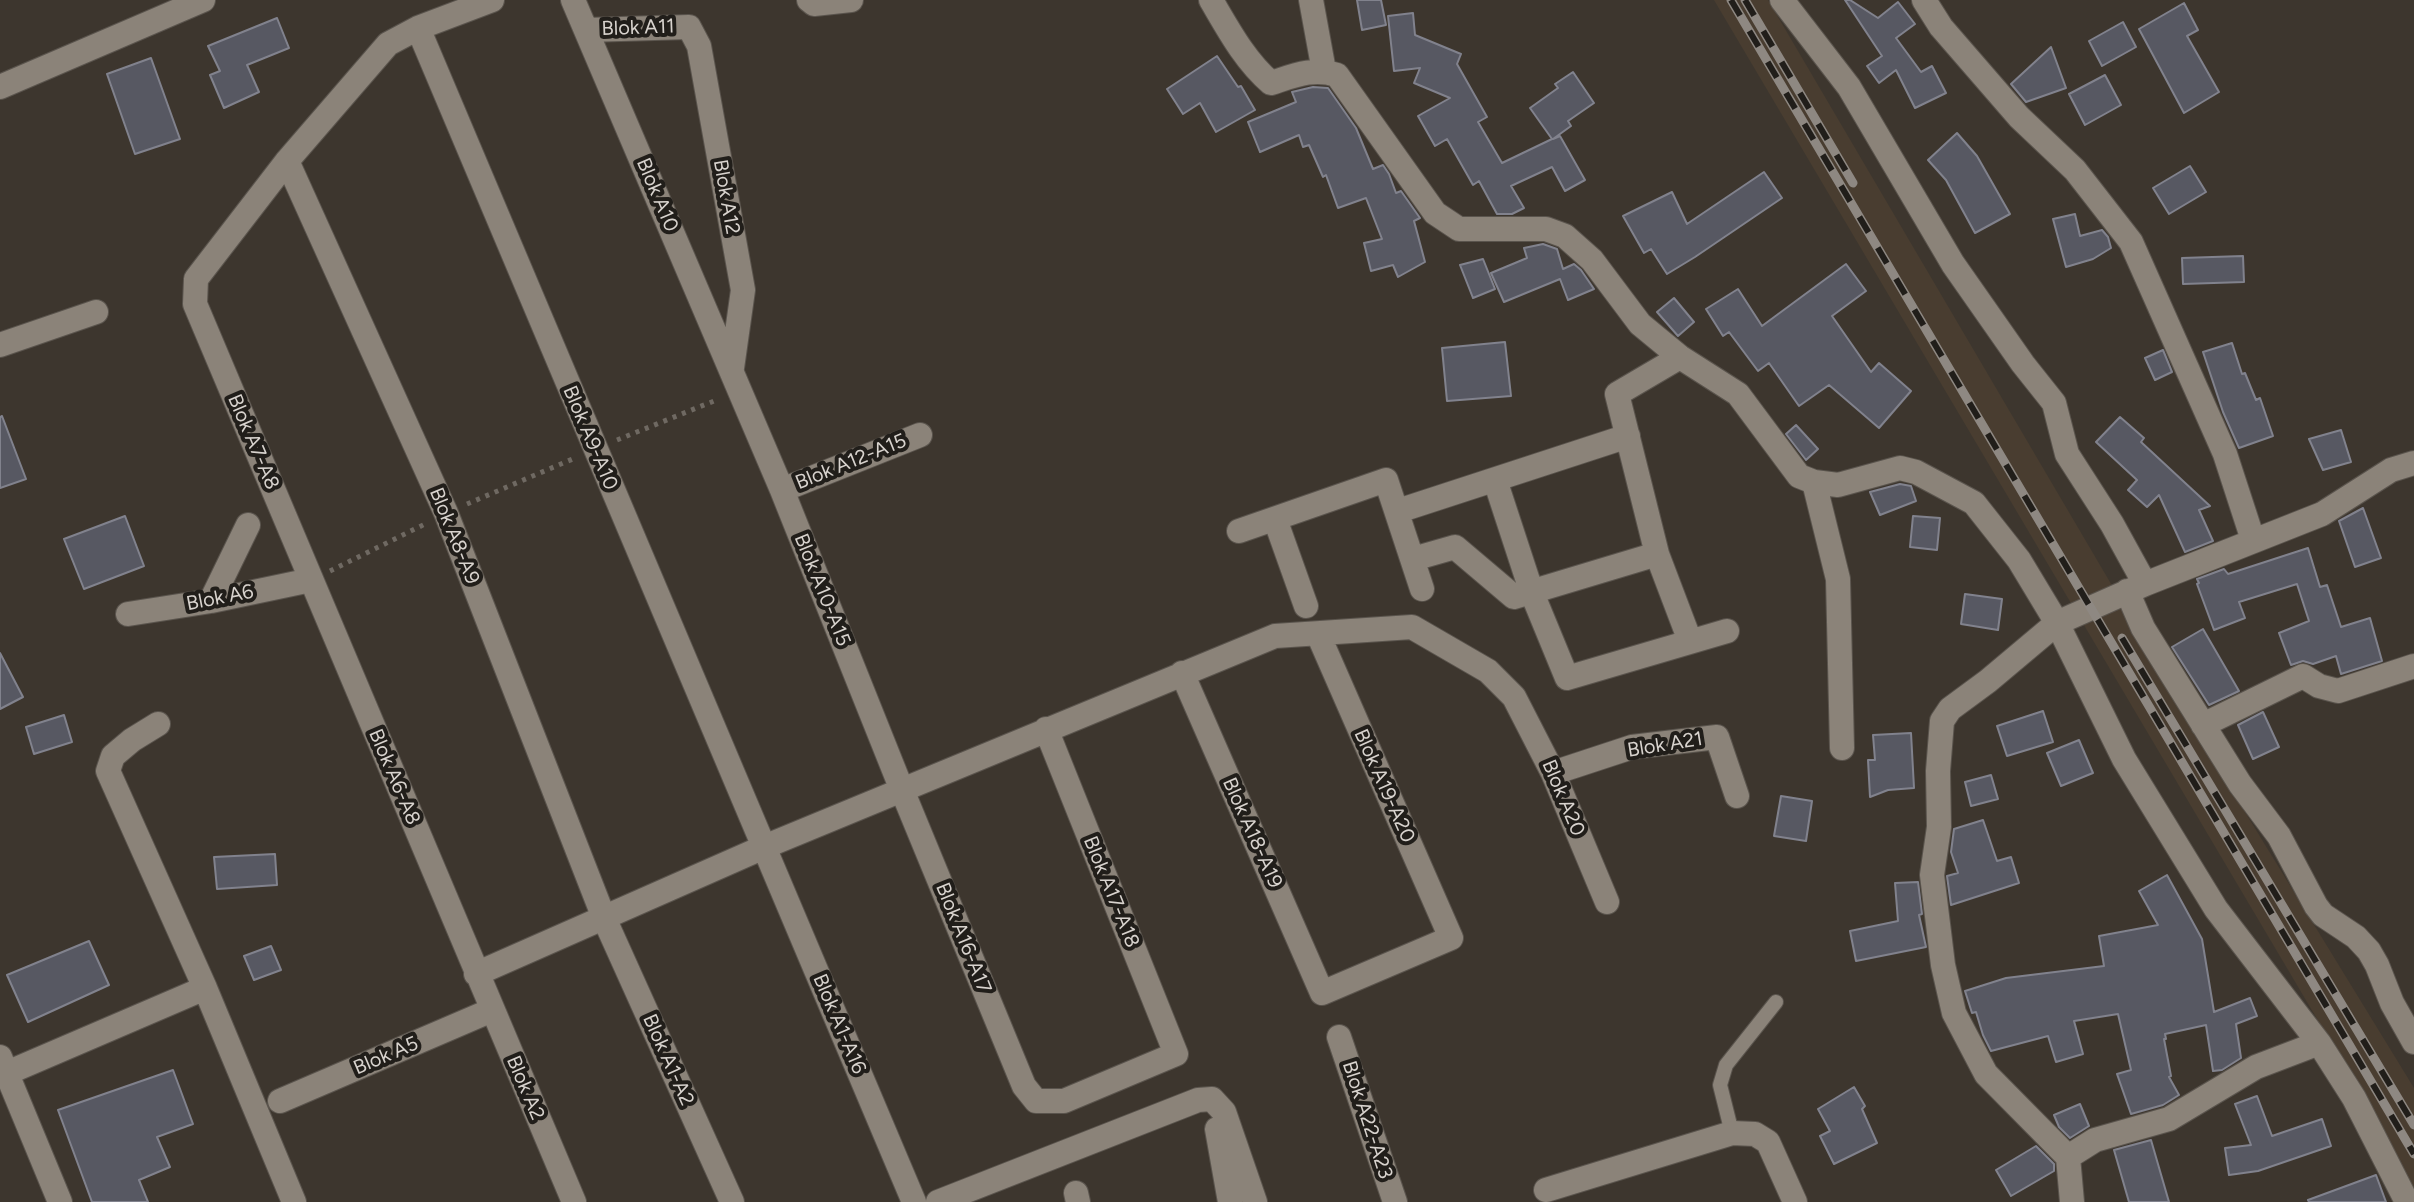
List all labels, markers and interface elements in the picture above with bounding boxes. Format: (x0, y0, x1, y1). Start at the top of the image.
street label: Blok A11 (601, 15, 675, 41)
street label: Blok A10 (631, 155, 683, 235)
street label: Blok A12 (708, 158, 744, 236)
street label: Blok A9-A10 (557, 382, 623, 494)
street label: Blok A7-A8 (222, 391, 284, 493)
street label: Blok A12-A15 (792, 429, 910, 495)
street label: Blok A8-A9 (424, 484, 484, 588)
street label: Blok A10-A15 (789, 530, 855, 650)
street label: Blok A6 (184, 580, 256, 616)
street label: Blok A6-A8 (363, 725, 425, 829)
street label: Blok A19-A20 (1348, 725, 1420, 847)
street label: Blok A21 (1626, 727, 1704, 763)
street label: Blok A20 (1536, 756, 1590, 840)
street label: Blok A18-A19 (1217, 774, 1287, 892)
street label: Blok A17-A18 (1078, 833, 1144, 951)
street label: Blok A16-A17 (930, 879, 996, 997)
street label: Blok A1-A16 (807, 970, 871, 1078)
street label: Blok A1-A2 (637, 1010, 699, 1110)
street label: Blok A5 (350, 1032, 422, 1080)
street label: Blok A2 (501, 1052, 549, 1124)
street label: Blok A22-A23 (1337, 1058, 1397, 1182)

